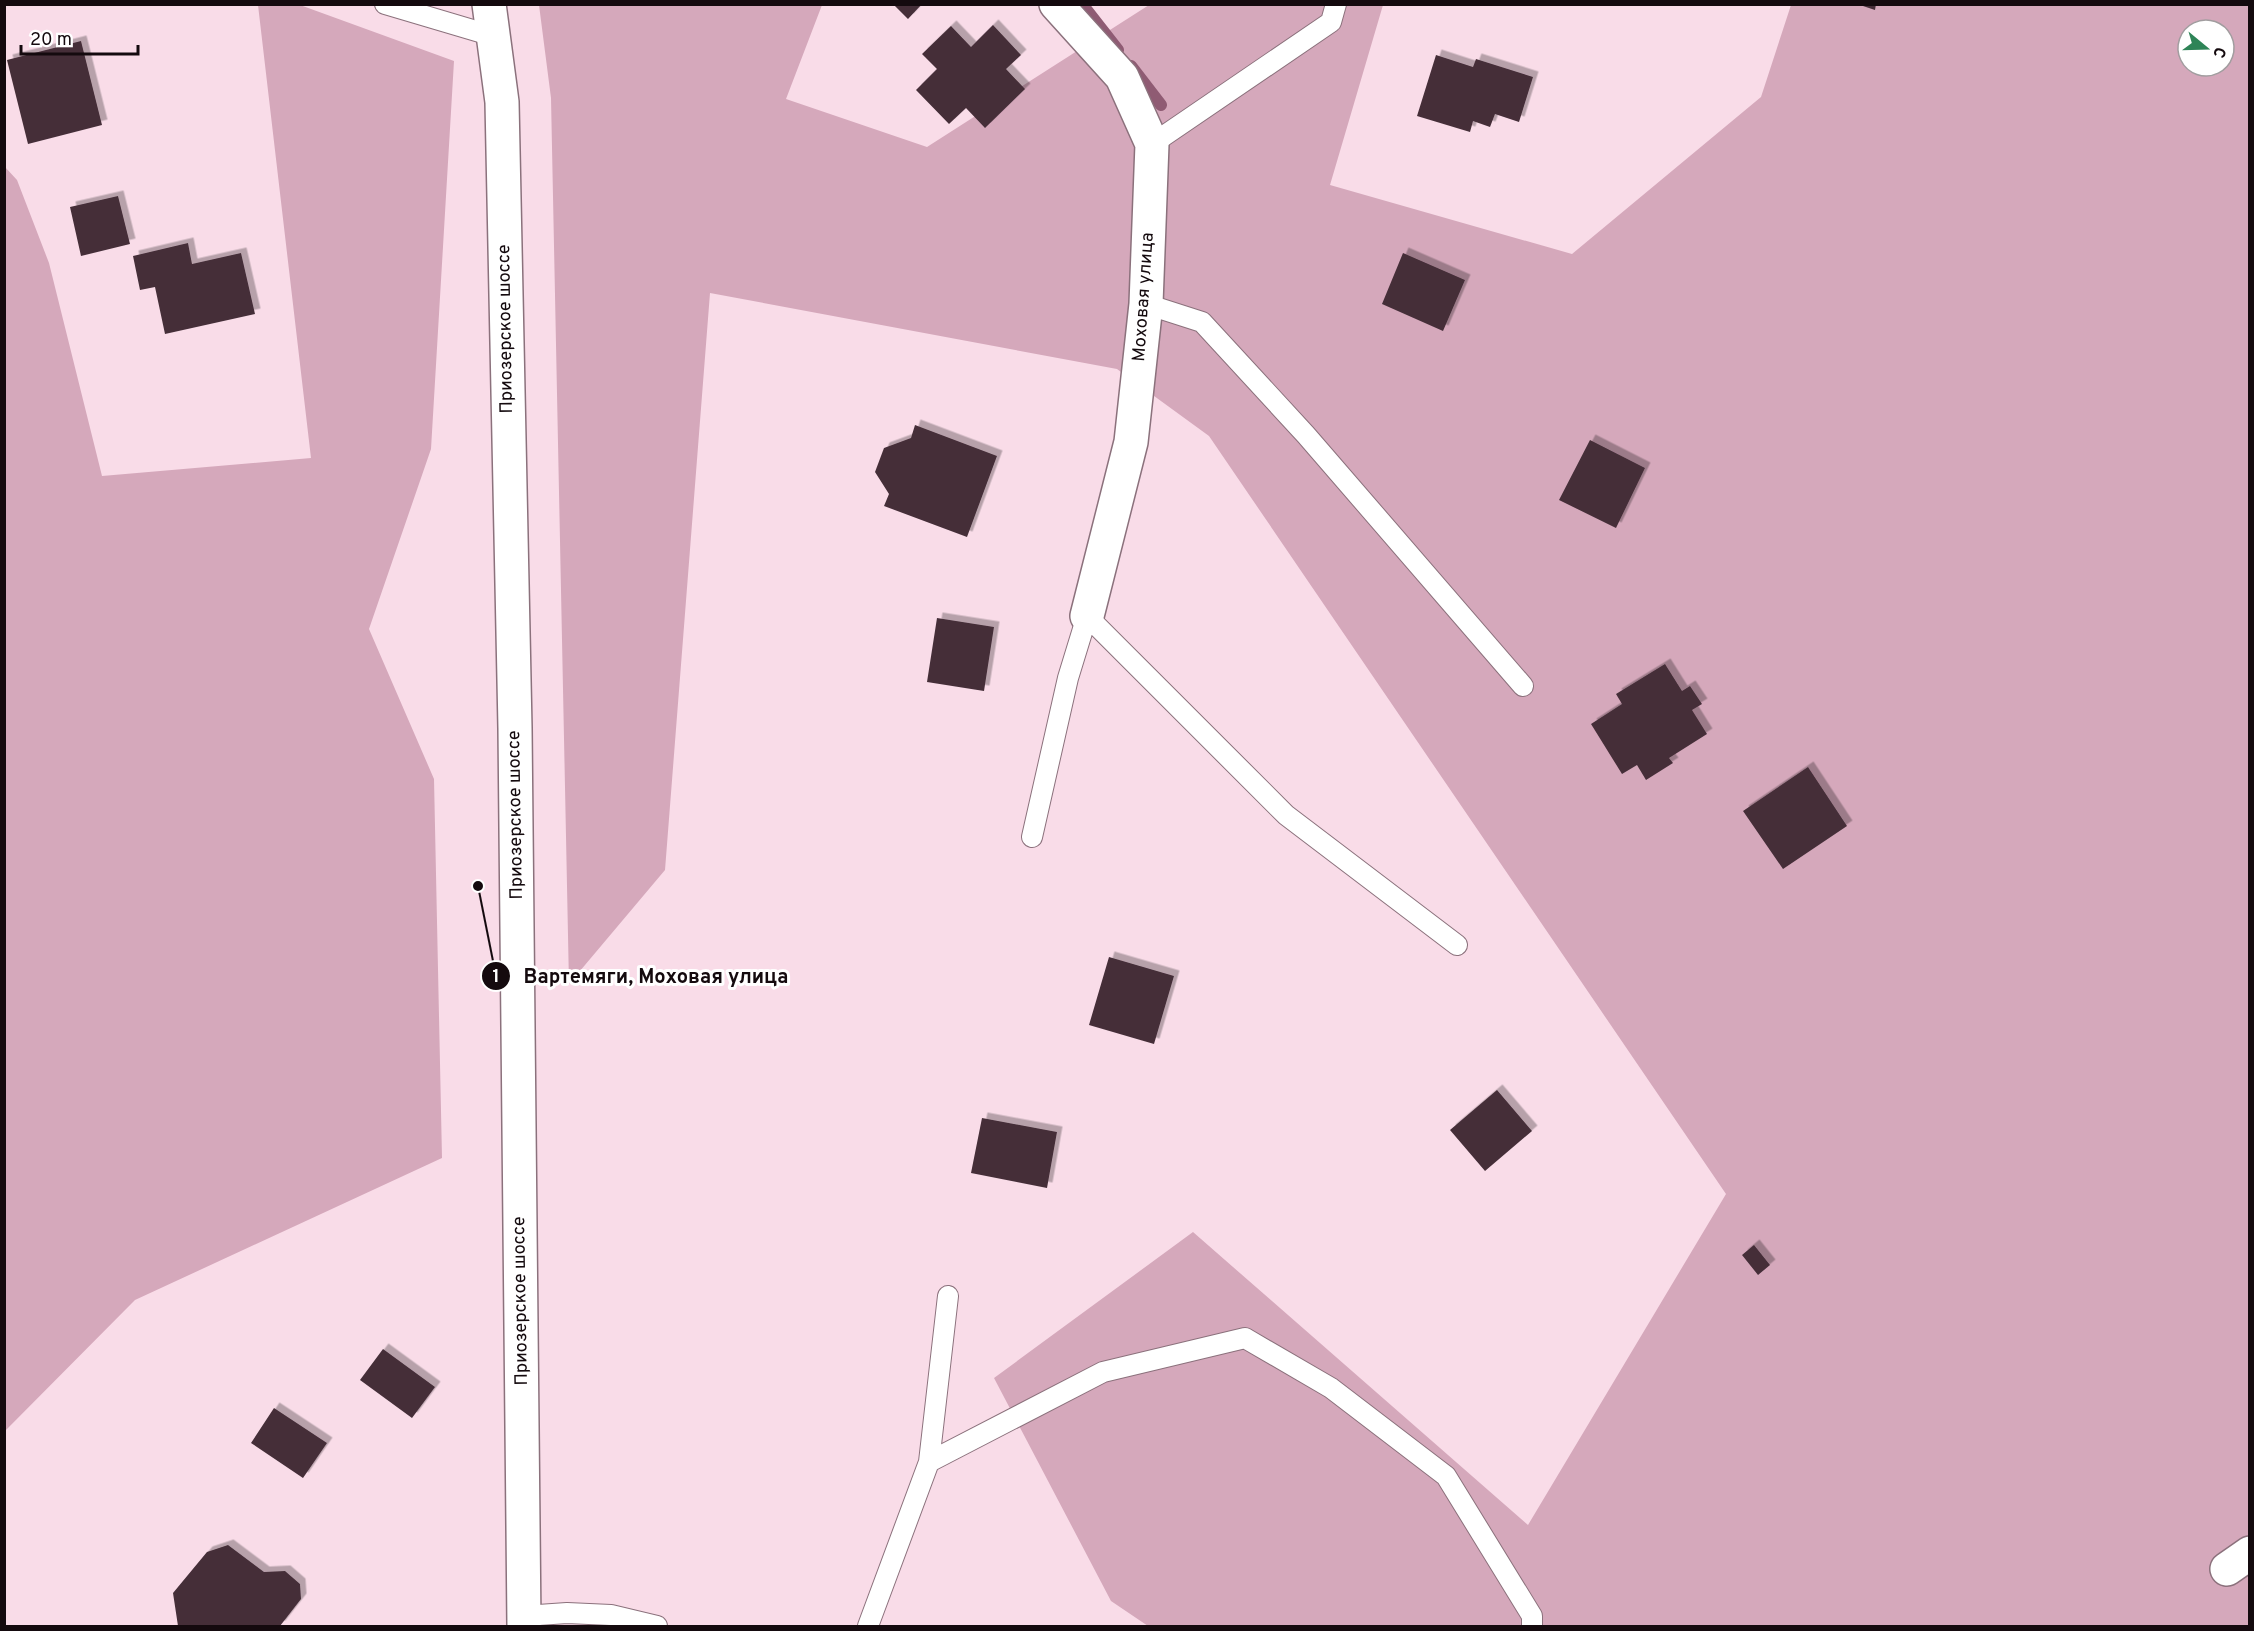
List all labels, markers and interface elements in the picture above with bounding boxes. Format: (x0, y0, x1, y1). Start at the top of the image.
scale bar (21, 18, 138, 56)
north arrow (2176, 18, 2236, 78)
text: 20 m (30, 29, 72, 52)
text: С (2207, 44, 2229, 60)
street label: Моховая улица (1128, 232, 1160, 362)
street label: Приозерское шоссе (493, 244, 519, 414)
street label: Приозерское шоссе (503, 730, 529, 900)
callout: Вартемяги, Моховая улица (481, 957, 800, 995)
text: Вартемяги, Моховая улица (524, 965, 788, 991)
text: 1 (492, 966, 500, 989)
street label: Приозерское шоссе (508, 1216, 534, 1386)

